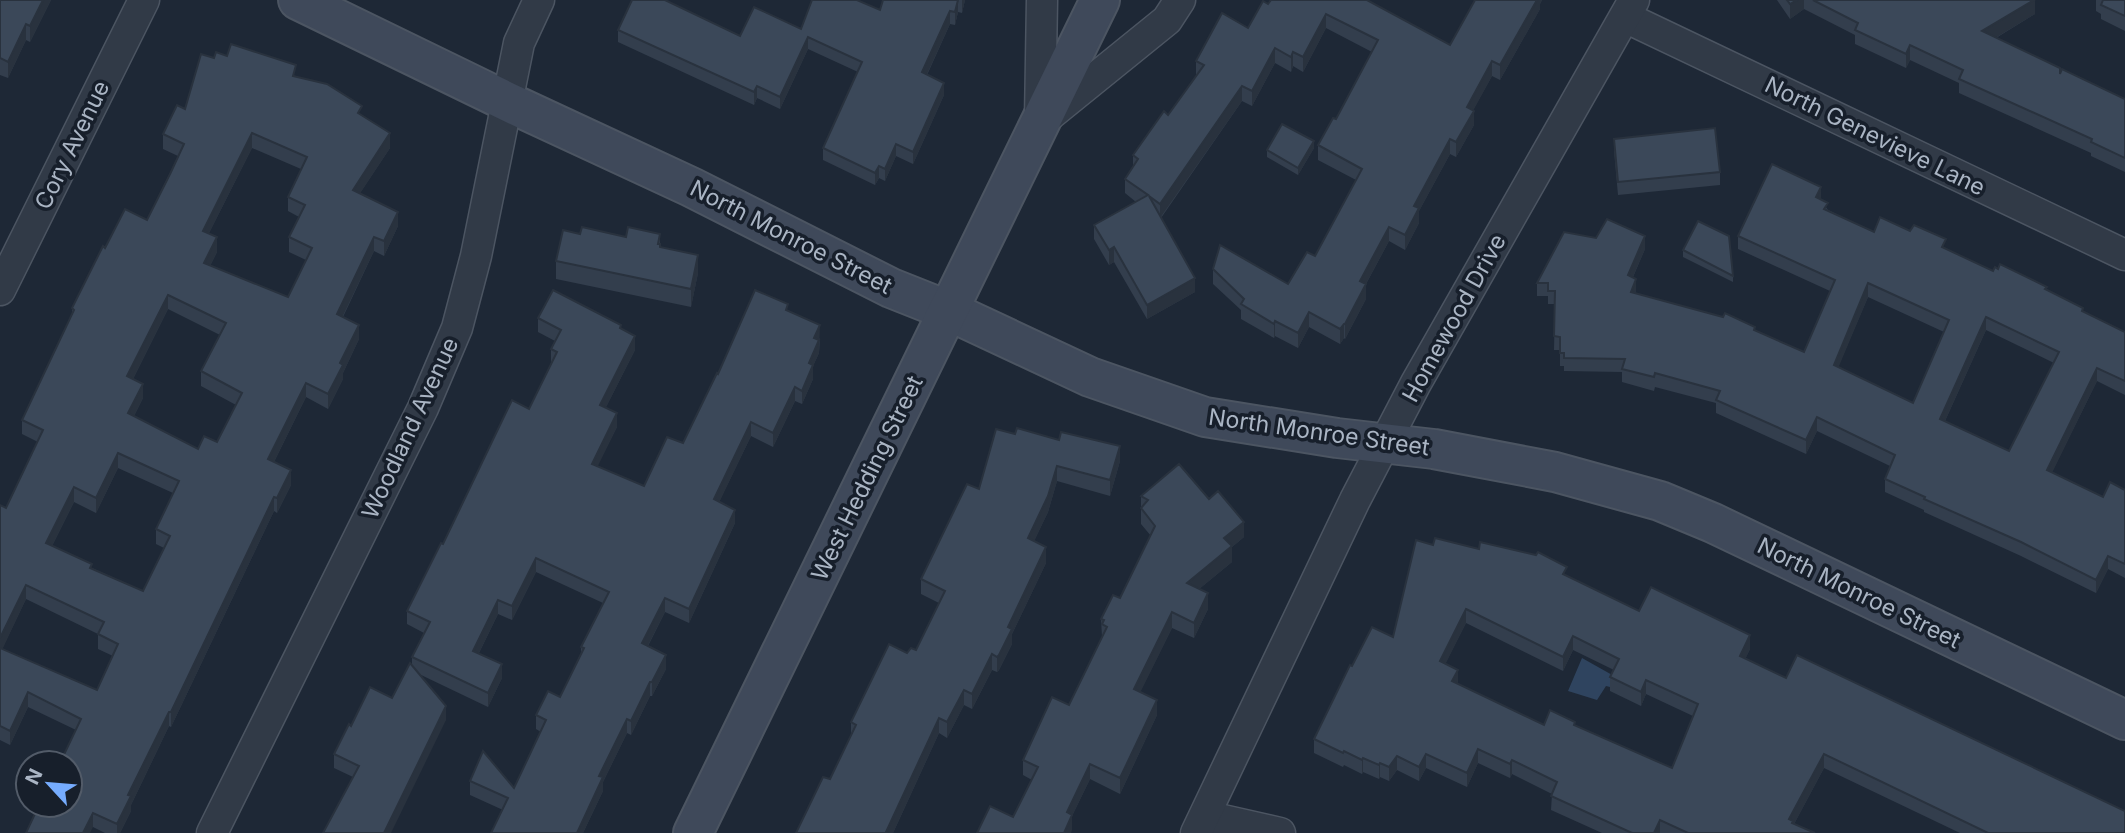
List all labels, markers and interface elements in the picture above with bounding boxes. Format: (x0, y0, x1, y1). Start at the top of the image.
street label: North Genevieve Lane (1760, 70, 1990, 202)
street label: Cory Avenue (29, 76, 115, 214)
street label: North Monroe Street (685, 174, 897, 300)
street label: Homewood Drive (1396, 229, 1512, 407)
street label: Woodland Avenue (356, 333, 464, 523)
street label: West Hedding Street (805, 371, 929, 585)
street label: North Monroe Street (1207, 403, 1432, 461)
street label: North Monroe Street (1753, 532, 1966, 655)
north arrow (14, 749, 84, 819)
text: N (21, 765, 48, 788)

